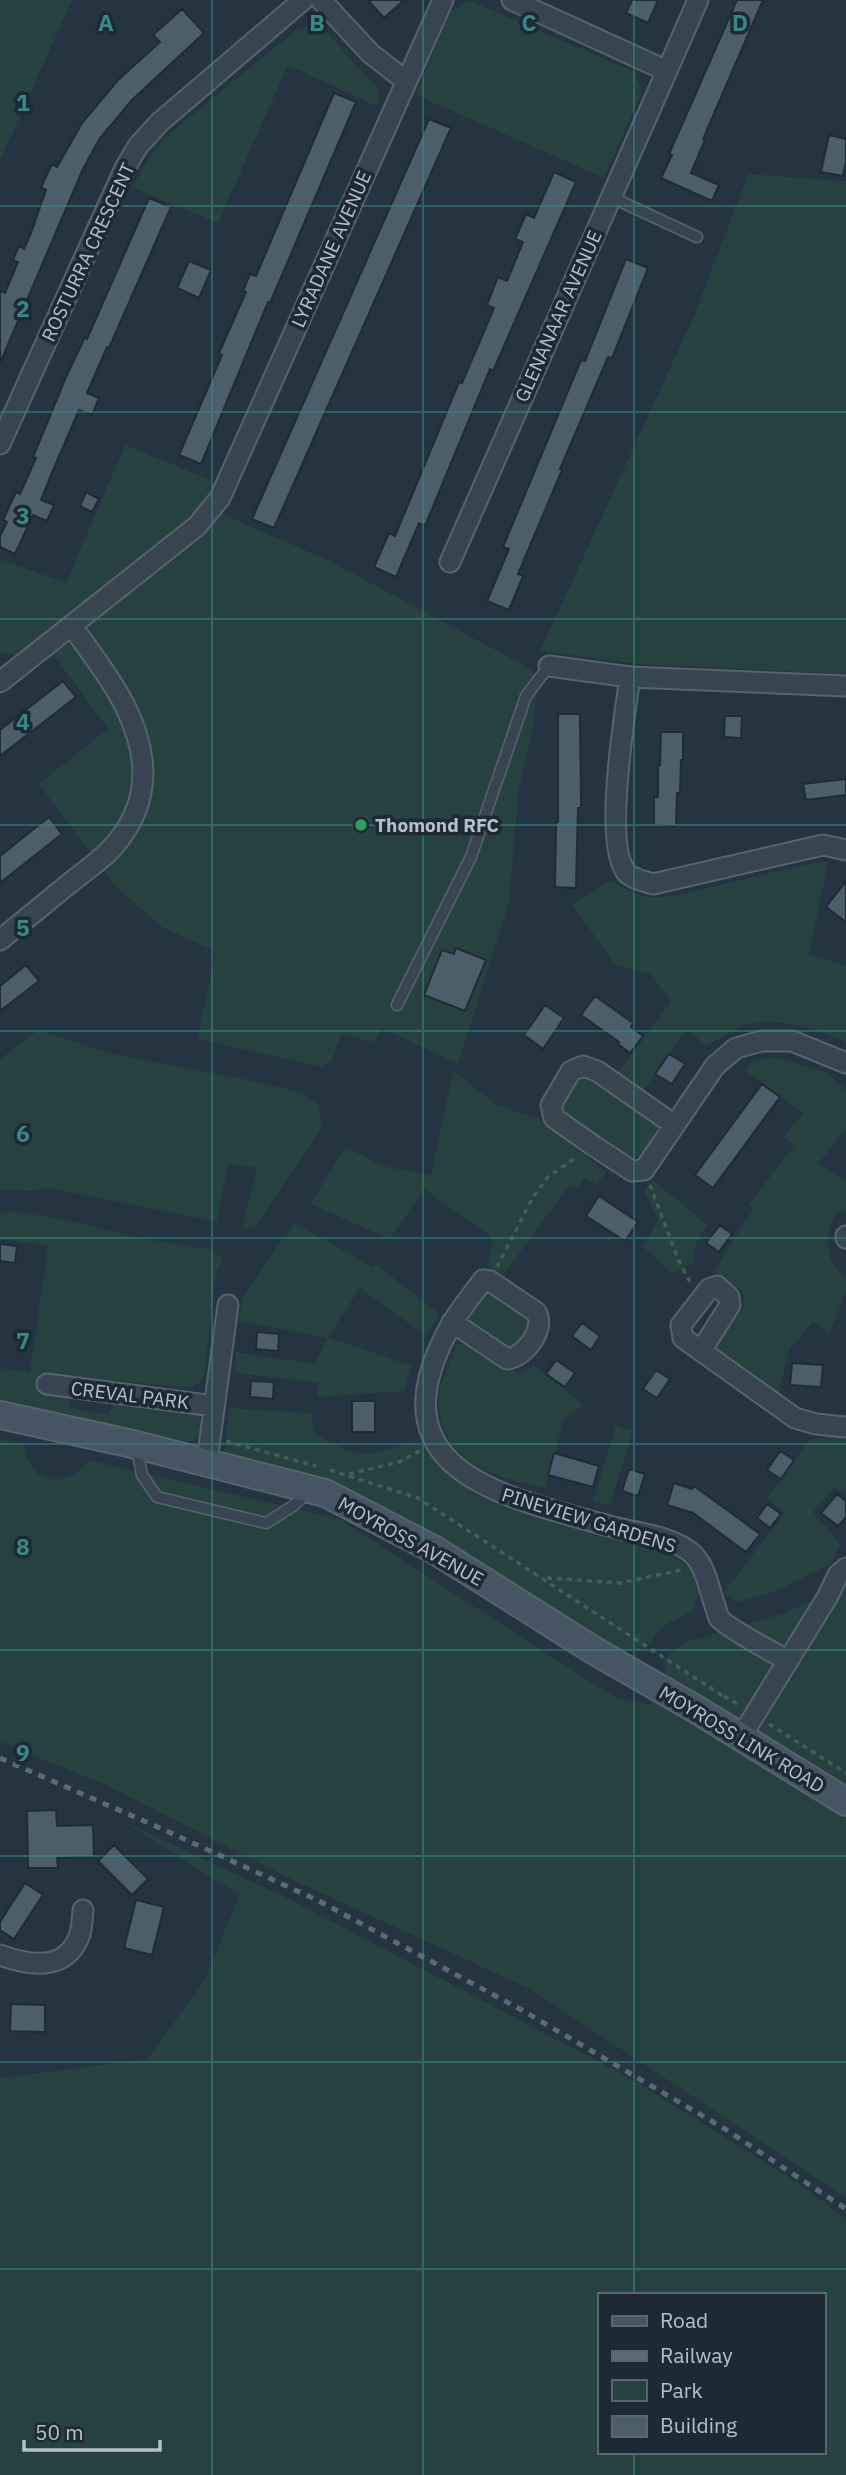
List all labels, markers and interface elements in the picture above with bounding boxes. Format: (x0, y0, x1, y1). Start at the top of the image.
text: A (98, 7, 114, 37)
text: B (309, 7, 325, 37)
text: C (522, 7, 537, 37)
text: D (732, 7, 748, 37)
text: 1 (16, 87, 30, 117)
street label: ROSTURRA CRESCENT (36, 159, 140, 345)
street label: LYRADANE AVENUE (286, 167, 376, 331)
street label: GLENANAAR AVENUE (509, 226, 607, 406)
text: 2 (16, 293, 30, 323)
text: 3 (16, 500, 30, 530)
text: 4 (16, 706, 30, 736)
place label: Thomond RFC (375, 813, 499, 837)
marker: Thomond RFC (353, 817, 369, 833)
text: 5 (16, 912, 30, 942)
text: 6 (16, 1118, 30, 1148)
text: 7 (16, 1325, 30, 1355)
street label: CREVAL PARK (70, 1376, 190, 1414)
street label: PINEVIEW GARDENS (499, 1482, 679, 1558)
street label: MOYROSS AVENUE (334, 1491, 488, 1591)
text: 8 (16, 1531, 30, 1561)
street label: MOYROSS LINK ROAD (655, 1680, 829, 1798)
text: 9 (16, 1737, 30, 1767)
legend (598, 2293, 825, 2454)
text: Road (660, 2306, 708, 2334)
text: Railway (660, 2341, 733, 2369)
text: Park (660, 2376, 703, 2404)
scale bar (24, 2408, 161, 2452)
text: Building (660, 2411, 737, 2439)
text: 50 m (35, 2418, 84, 2446)

